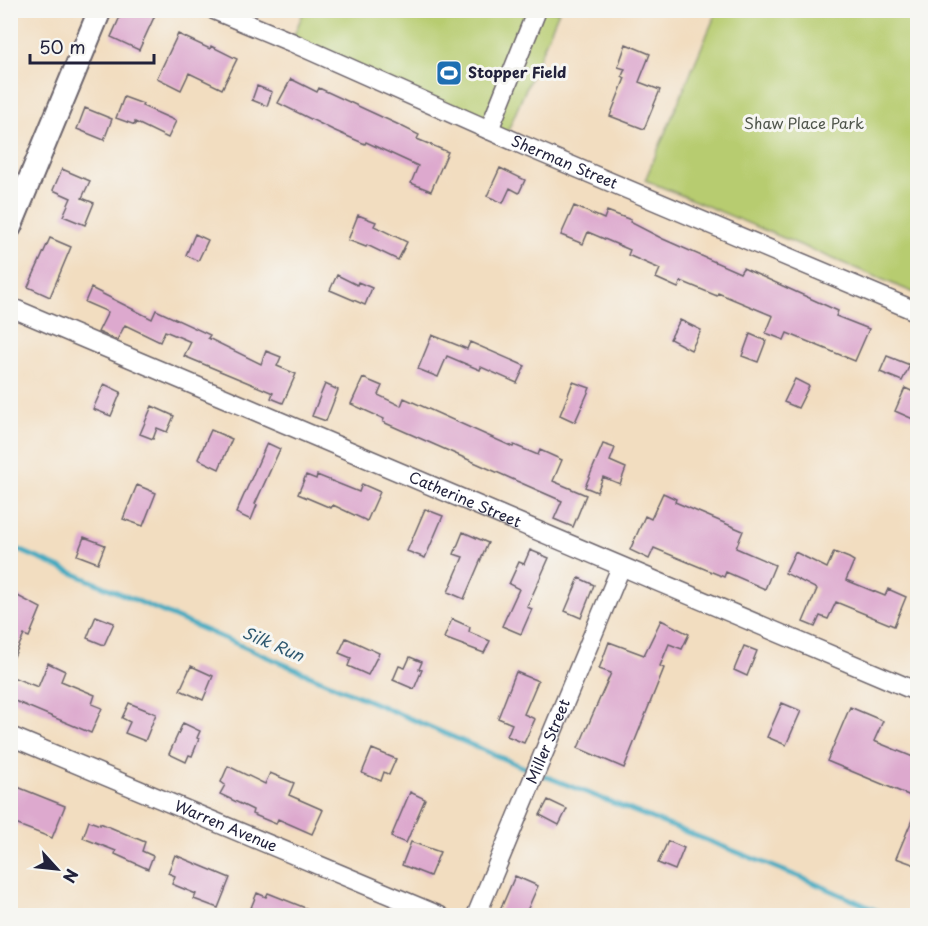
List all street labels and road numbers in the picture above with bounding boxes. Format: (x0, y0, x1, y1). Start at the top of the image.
street label: Sherman Street (508, 128, 622, 194)
street label: Catherine Street (406, 464, 525, 532)
street label: Miller Street (519, 695, 575, 787)
street label: Warren Avenue (172, 793, 281, 857)

